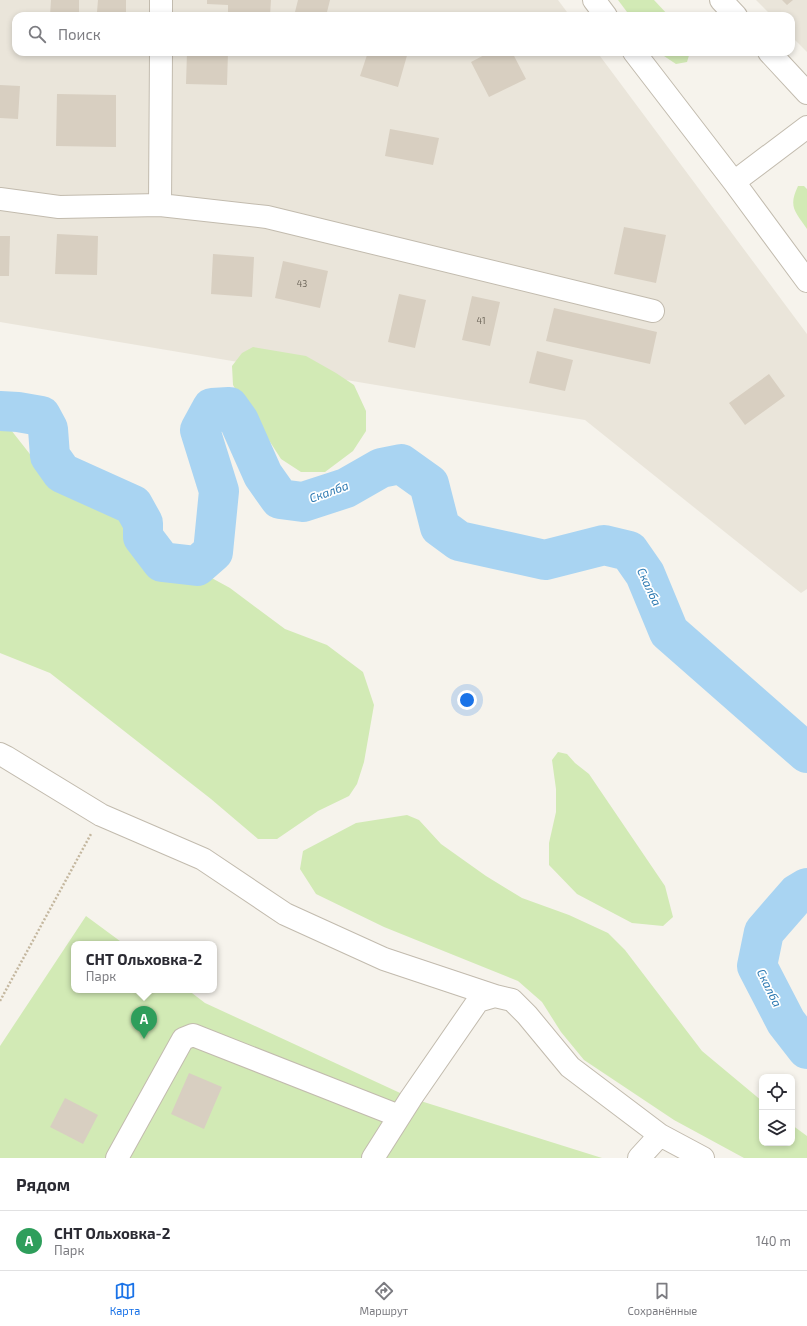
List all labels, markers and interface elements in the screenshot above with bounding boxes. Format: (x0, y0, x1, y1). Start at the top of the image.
search box (12, 12, 795, 56)
icon: search (26, 23, 48, 45)
text: Поиск (58, 25, 101, 43)
house number: 43 (297, 278, 307, 289)
house number: 41 (476, 315, 486, 326)
water label: Скалба (307, 478, 350, 505)
water label: Скалба (635, 565, 665, 608)
your location (457, 690, 477, 710)
popup (71, 941, 217, 993)
text: СНТ Ольховка-2 (86, 950, 202, 968)
water label: Скалба (755, 966, 785, 1009)
text: Парк (86, 968, 116, 984)
pin: A (131, 1006, 157, 1039)
map controls (759, 1074, 795, 1146)
button: locate (759, 1074, 795, 1110)
button: layers (759, 1110, 795, 1146)
text: Рядом (16, 1174, 70, 1194)
text: СНТ Ольховка-2 (54, 1224, 170, 1242)
text: A (25, 1233, 33, 1249)
text: 140 m (756, 1233, 791, 1249)
text: Парк (54, 1242, 84, 1258)
tab: Карта (110, 1280, 140, 1317)
tab: Маршрут (360, 1280, 408, 1317)
tab: Сохранённые (628, 1280, 697, 1317)

